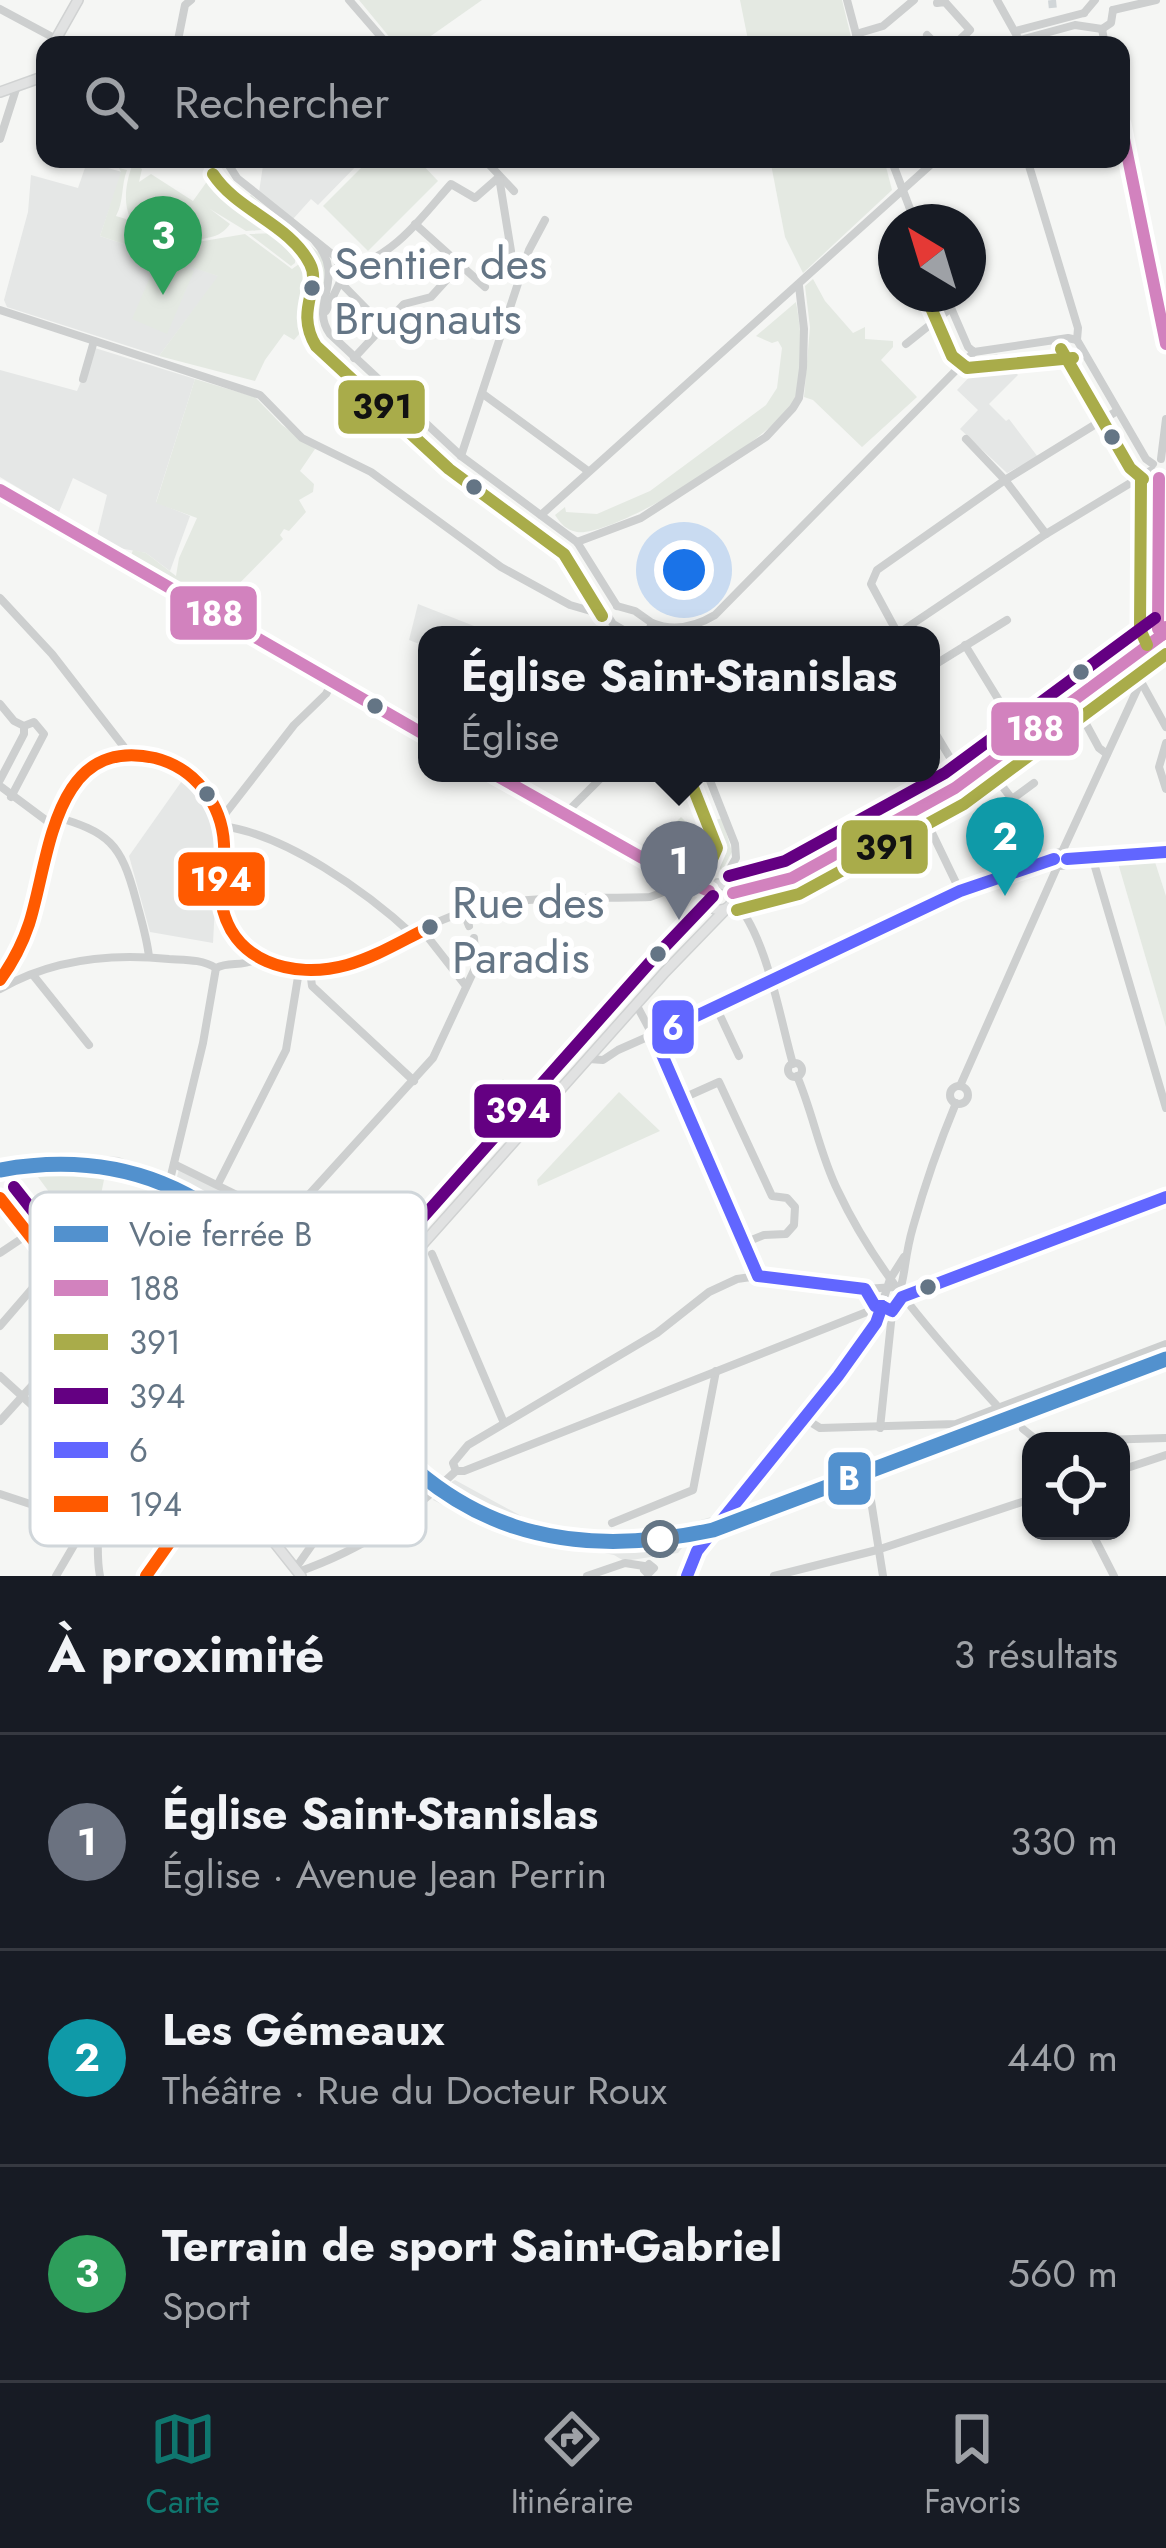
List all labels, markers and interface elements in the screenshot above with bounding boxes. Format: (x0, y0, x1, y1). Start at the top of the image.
search box (36, 36, 1130, 168)
icon: search (78, 69, 144, 135)
text: Rechercher (174, 70, 389, 135)
pin: 3 (124, 196, 202, 295)
north arrow (878, 204, 986, 312)
place label: Sentier des Brugnauts (334, 231, 547, 351)
marker: Sentier des Brugnauts (301, 277, 323, 299)
line badge: 391 (336, 378, 427, 436)
text: 391 (352, 383, 412, 430)
unlabelled marker (1101, 426, 1123, 448)
unlabelled marker (463, 476, 485, 498)
your location (654, 540, 714, 600)
line badge: 188 (168, 584, 259, 642)
text: 188 (185, 590, 243, 637)
popup (418, 626, 940, 782)
text: Église Saint-Stanislas (461, 643, 897, 708)
unlabelled marker (1070, 661, 1092, 683)
unlabelled marker (364, 695, 386, 717)
line badge: 188 (989, 700, 1081, 758)
text: 188 (1006, 705, 1064, 752)
text: Église (461, 708, 559, 765)
unlabelled marker (196, 783, 218, 805)
pin: 2 (966, 797, 1044, 896)
line badge: 391 (839, 818, 930, 876)
pin: 1 (640, 821, 718, 920)
text: 391 (855, 824, 915, 871)
line badge: 194 (176, 850, 267, 908)
text: 194 (190, 856, 252, 903)
place label: Rue des Paradis (452, 870, 604, 990)
marker: Rue des Paradis (419, 916, 441, 938)
unlabelled marker (647, 943, 669, 965)
line badge: 6 (650, 998, 696, 1056)
text: 6 (662, 1004, 684, 1051)
line badge: 394 (472, 1082, 563, 1140)
text: 394 (485, 1087, 551, 1134)
legend (30, 1192, 426, 1546)
text: Voie ferrée B (129, 1211, 313, 1258)
text: 188 (129, 1265, 180, 1312)
unlabelled marker (917, 1276, 939, 1298)
text: 391 (129, 1319, 181, 1366)
text: 394 (129, 1373, 185, 1420)
text: 6 (129, 1427, 148, 1474)
map controls (1022, 1432, 1130, 1540)
button: locate (1022, 1432, 1130, 1540)
line badge: B (826, 1450, 873, 1507)
text: B (838, 1455, 860, 1502)
text: 194 (129, 1481, 182, 1528)
unlabelled marker (643, 1522, 677, 1556)
text: À proximité (48, 1617, 324, 1691)
text: 3 résultats (954, 1626, 1118, 1683)
text: Église Saint-Stanislas (162, 1781, 598, 1846)
text: 1 (77, 1813, 97, 1870)
text: 330 m (1010, 1813, 1118, 1870)
text: Église · Avenue Jean Perrin (162, 1846, 607, 1903)
text: Les Gémeaux (162, 1997, 445, 2062)
text: 2 (74, 2029, 100, 2086)
text: 440 m (1007, 2029, 1118, 2086)
text: Théâtre · Rue du Docteur Roux (162, 2062, 667, 2119)
text: Terrain de sport Saint-Gabriel (162, 2213, 782, 2278)
text: 3 (75, 2245, 99, 2302)
text: 560 m (1008, 2245, 1118, 2302)
text: Sport (162, 2278, 250, 2335)
tab: Carte (145, 2406, 220, 2525)
tab: Itinéraire (511, 2406, 633, 2525)
tab: Favoris (924, 2406, 1021, 2525)

